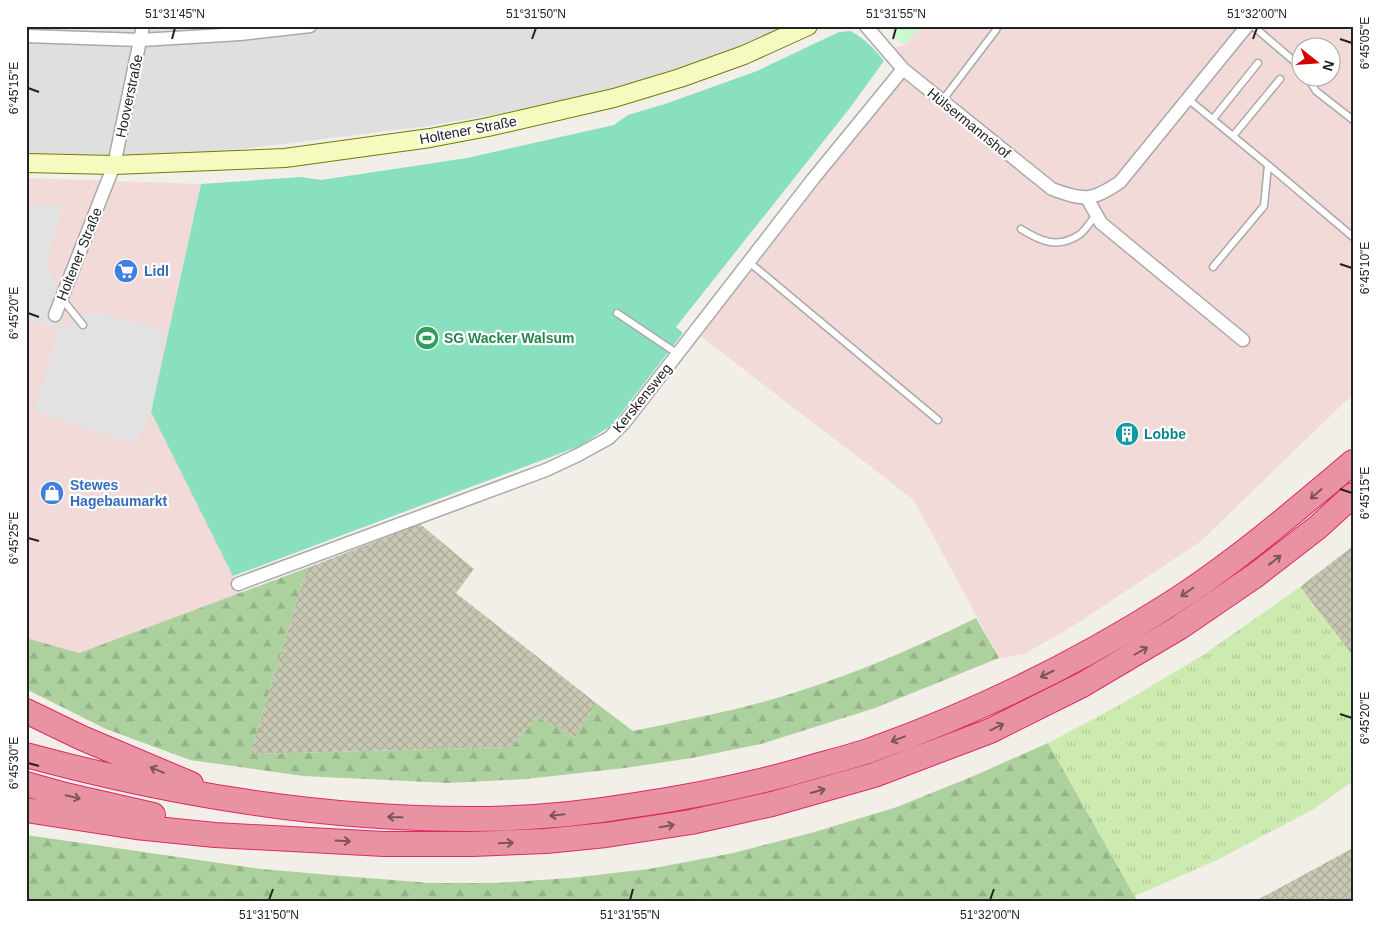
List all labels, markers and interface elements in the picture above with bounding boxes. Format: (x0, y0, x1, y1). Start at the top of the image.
text: 51°31'45"N (145, 7, 205, 21)
text: 51°31'50"N (506, 7, 566, 21)
text: 51°31'55"N (866, 7, 926, 21)
text: 51°32'00"N (1227, 7, 1287, 21)
text: 6°45'05"E (1358, 17, 1372, 69)
north arrow (1292, 38, 1342, 88)
street label: Hooverstraße (112, 53, 146, 139)
text: N (1319, 59, 1338, 73)
text: 6°45'15"E (7, 62, 21, 114)
street label: Hülsermannshof (924, 85, 1014, 161)
street label: Holtener Straße (418, 113, 518, 147)
street label: Holtener Straße (53, 205, 105, 303)
text: 6°45'10"E (1358, 242, 1372, 294)
supermarket icon: Lidl (113, 258, 139, 284)
place label: Lidl (144, 263, 169, 279)
text: 6°45'20"E (7, 287, 21, 339)
sports icon: SG Wacker Walsum (414, 325, 440, 351)
place label: SG Wacker Walsum (444, 330, 574, 346)
street label: Kerskensweg (609, 360, 675, 436)
building icon: Lobbe (1114, 421, 1140, 447)
place label: Lobbe (1144, 426, 1186, 442)
text: 6°45'15"E (1358, 467, 1372, 519)
place label: Stewes Hagebaumarkt (70, 477, 168, 509)
shop icon: Stewes Hagebaumarkt (39, 480, 65, 506)
one-way arrow (1309, 488, 1322, 499)
text: 6°45'25"E (7, 512, 21, 564)
one-way arrow (1268, 554, 1281, 565)
one-way arrow (1180, 587, 1194, 597)
one-way arrow (1133, 645, 1147, 655)
one-way arrow (1039, 669, 1054, 679)
text: 6°45'20"E (1358, 692, 1372, 744)
one-way arrow (990, 722, 1005, 732)
one-way arrow (891, 735, 906, 745)
text: 6°45'30"E (7, 737, 21, 789)
one-way arrow (150, 765, 165, 774)
one-way arrow (810, 785, 826, 795)
one-way arrow (65, 793, 81, 802)
one-way arrow (549, 810, 565, 820)
one-way arrow (387, 813, 403, 822)
one-way arrow (659, 820, 675, 830)
one-way arrow (335, 837, 351, 846)
one-way arrow (498, 838, 514, 847)
text: 51°31'50"N (239, 908, 299, 922)
text: 51°31'55"N (600, 908, 660, 922)
text: 51°32'00"N (960, 908, 1020, 922)

